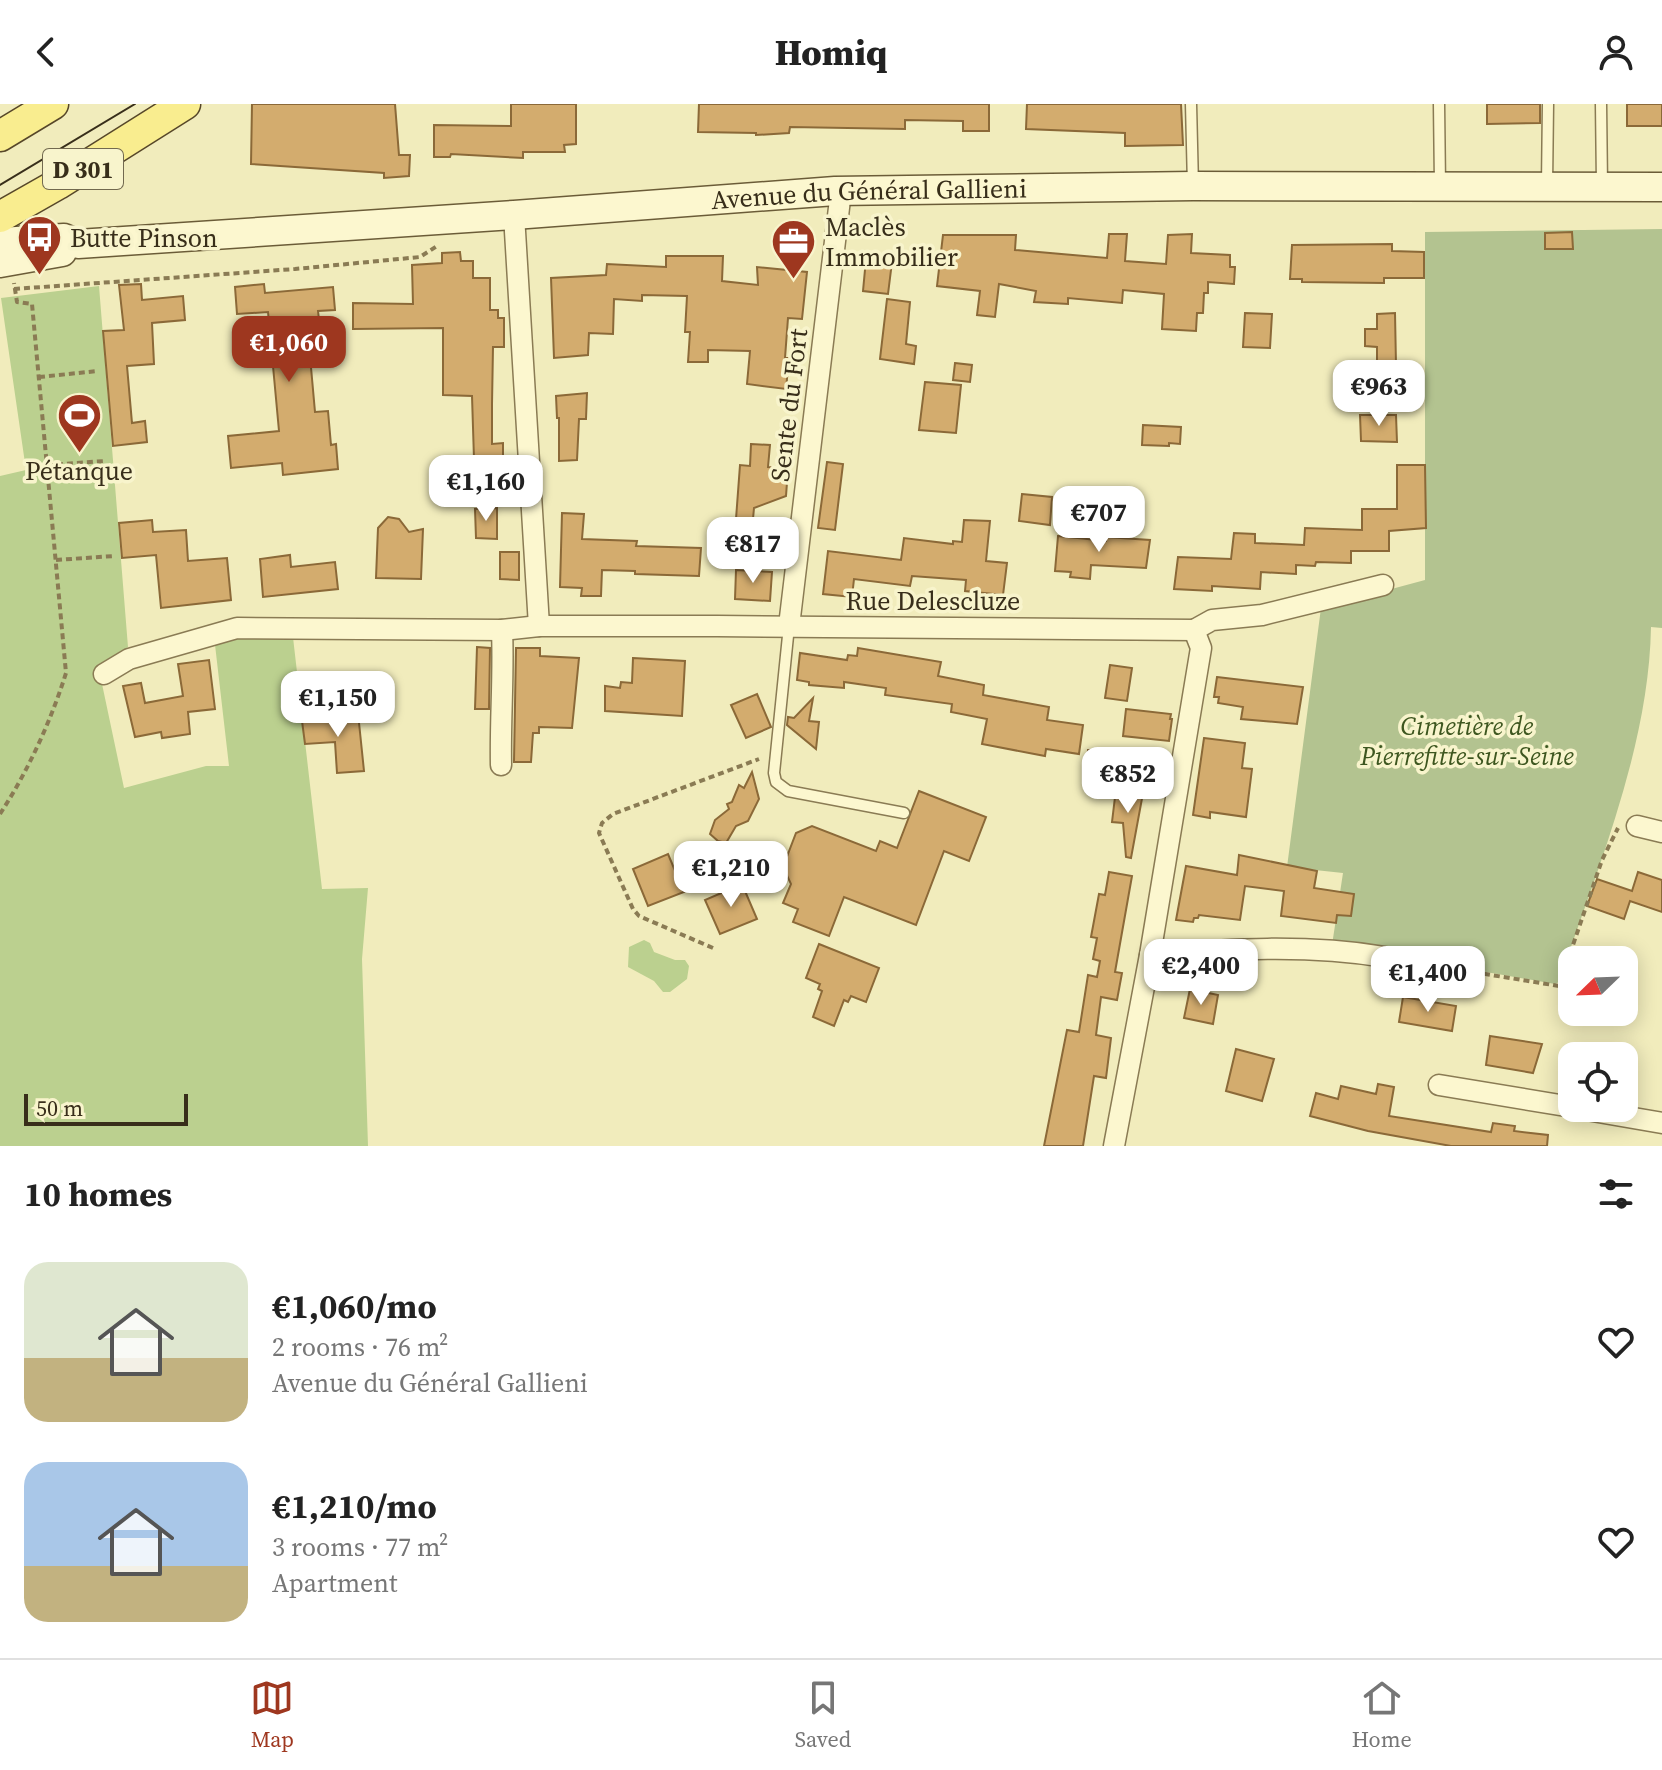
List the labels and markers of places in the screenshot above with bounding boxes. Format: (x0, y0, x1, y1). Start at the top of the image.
place label: Maclès Immobilier (825, 209, 958, 275)
bus stop icon: Butte Pinson (15, 214, 63, 277)
office icon: Maclès Immobilier (770, 218, 818, 281)
place label: Butte Pinson (70, 220, 218, 256)
pin: €1,060 (224, 316, 354, 384)
pin: €963 (1332, 360, 1426, 428)
sports icon: Pétanque (55, 392, 103, 455)
place label: Pétanque (25, 453, 133, 489)
pin: €1,160 (421, 455, 551, 523)
pin: €707 (1052, 486, 1146, 554)
pin: €817 (706, 517, 800, 585)
pin: €1,150 (273, 671, 403, 739)
pin: €852 (1081, 747, 1175, 815)
pin: €1,210 (666, 841, 796, 909)
pin: €2,400 (1136, 939, 1266, 1007)
pin: €1,400 (1363, 946, 1493, 1014)

